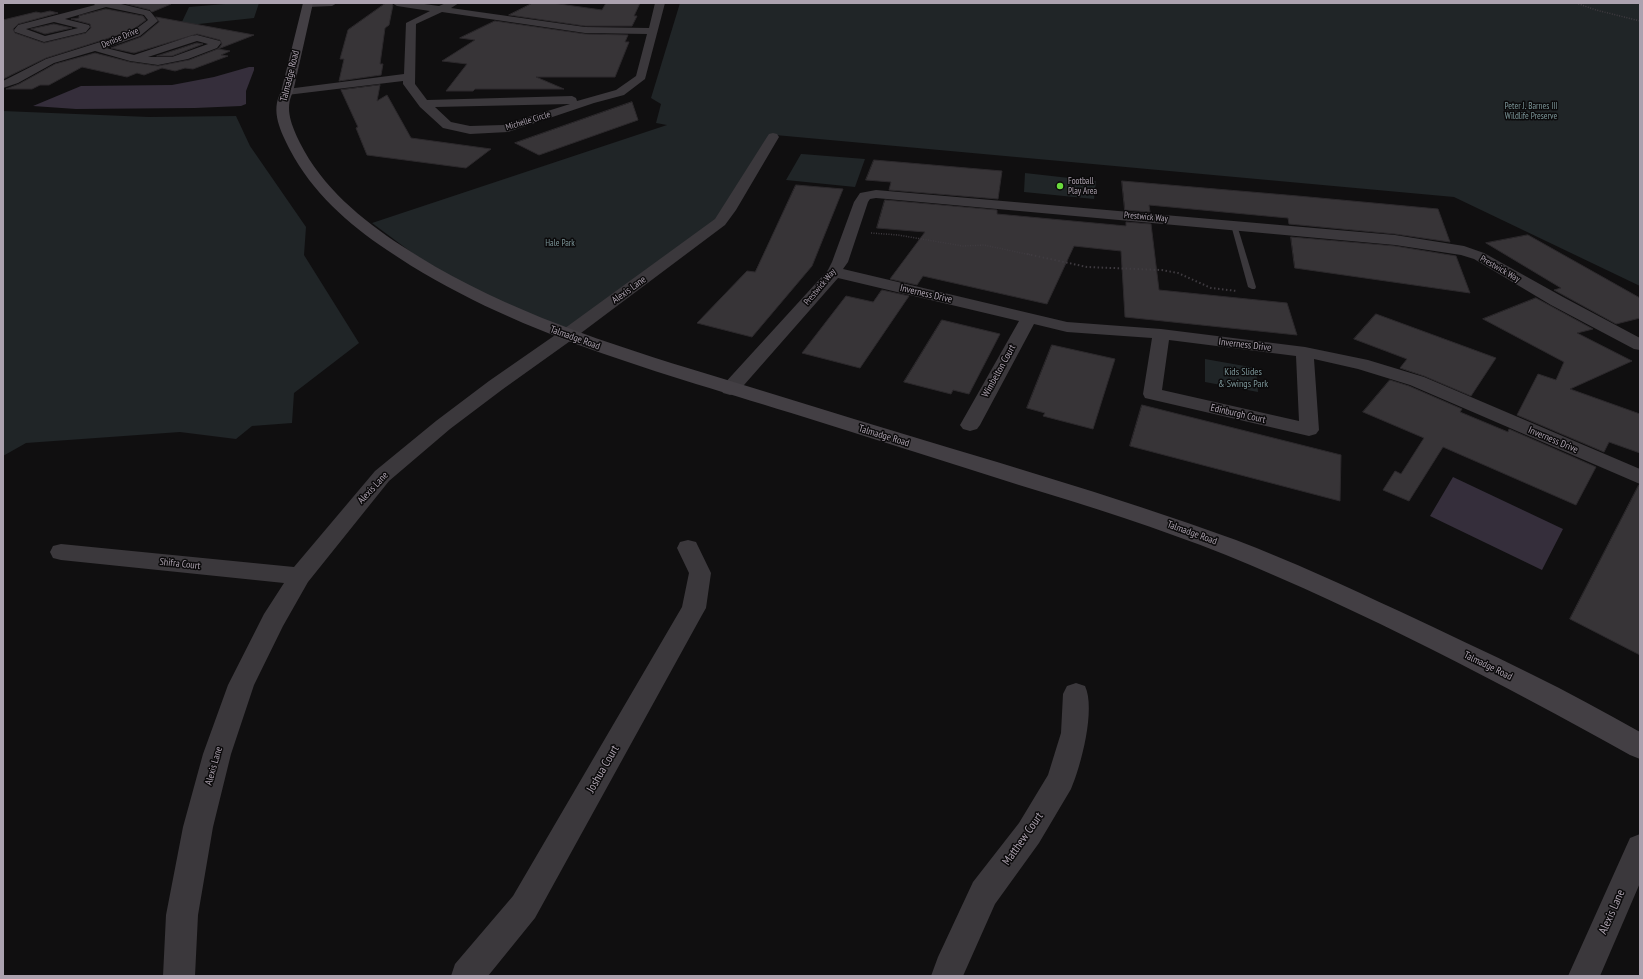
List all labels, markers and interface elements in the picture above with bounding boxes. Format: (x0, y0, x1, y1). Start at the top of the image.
street label: Denise Drive (100, 25, 140, 51)
street label: Talmadge Road (278, 49, 302, 103)
park label: Peter J. Barnes III Wildlife Preserve (1505, 101, 1557, 122)
street label: Michelle Circle (504, 109, 552, 133)
place label: Football Play Area (1068, 176, 1097, 197)
marker: Football Play Area (1055, 181, 1065, 191)
street label: Prestwick Way (1124, 210, 1168, 224)
park label: Hale Park (545, 238, 575, 248)
street label: Prestwick Way (1478, 253, 1522, 285)
street label: Prestwick Way (802, 267, 838, 307)
street label: Alexis Lane (610, 274, 648, 306)
street label: Inverness Drive (899, 282, 953, 306)
street label: Talmadge Road (548, 323, 602, 353)
street label: Inverness Drive (1218, 336, 1272, 354)
street label: Wimbelton Court (980, 343, 1018, 399)
park label: Kids Slides & Swings Park (1218, 366, 1268, 390)
street label: Edinburgh Court (1209, 402, 1267, 426)
street label: Talmadge Road (857, 423, 911, 449)
street label: Inverness Drive (1526, 424, 1580, 456)
street label: Alexis Lane (355, 470, 391, 506)
street label: Talmadge Road (1165, 518, 1219, 548)
street label: Shifra Court (159, 556, 201, 572)
street label: Talmadge Road (1462, 649, 1514, 683)
street label: Joshua Court (584, 743, 622, 795)
street label: Alexis Lane (203, 745, 225, 787)
street label: Matthew Court (1000, 810, 1046, 868)
street label: Alexis Lane (1596, 888, 1628, 936)

